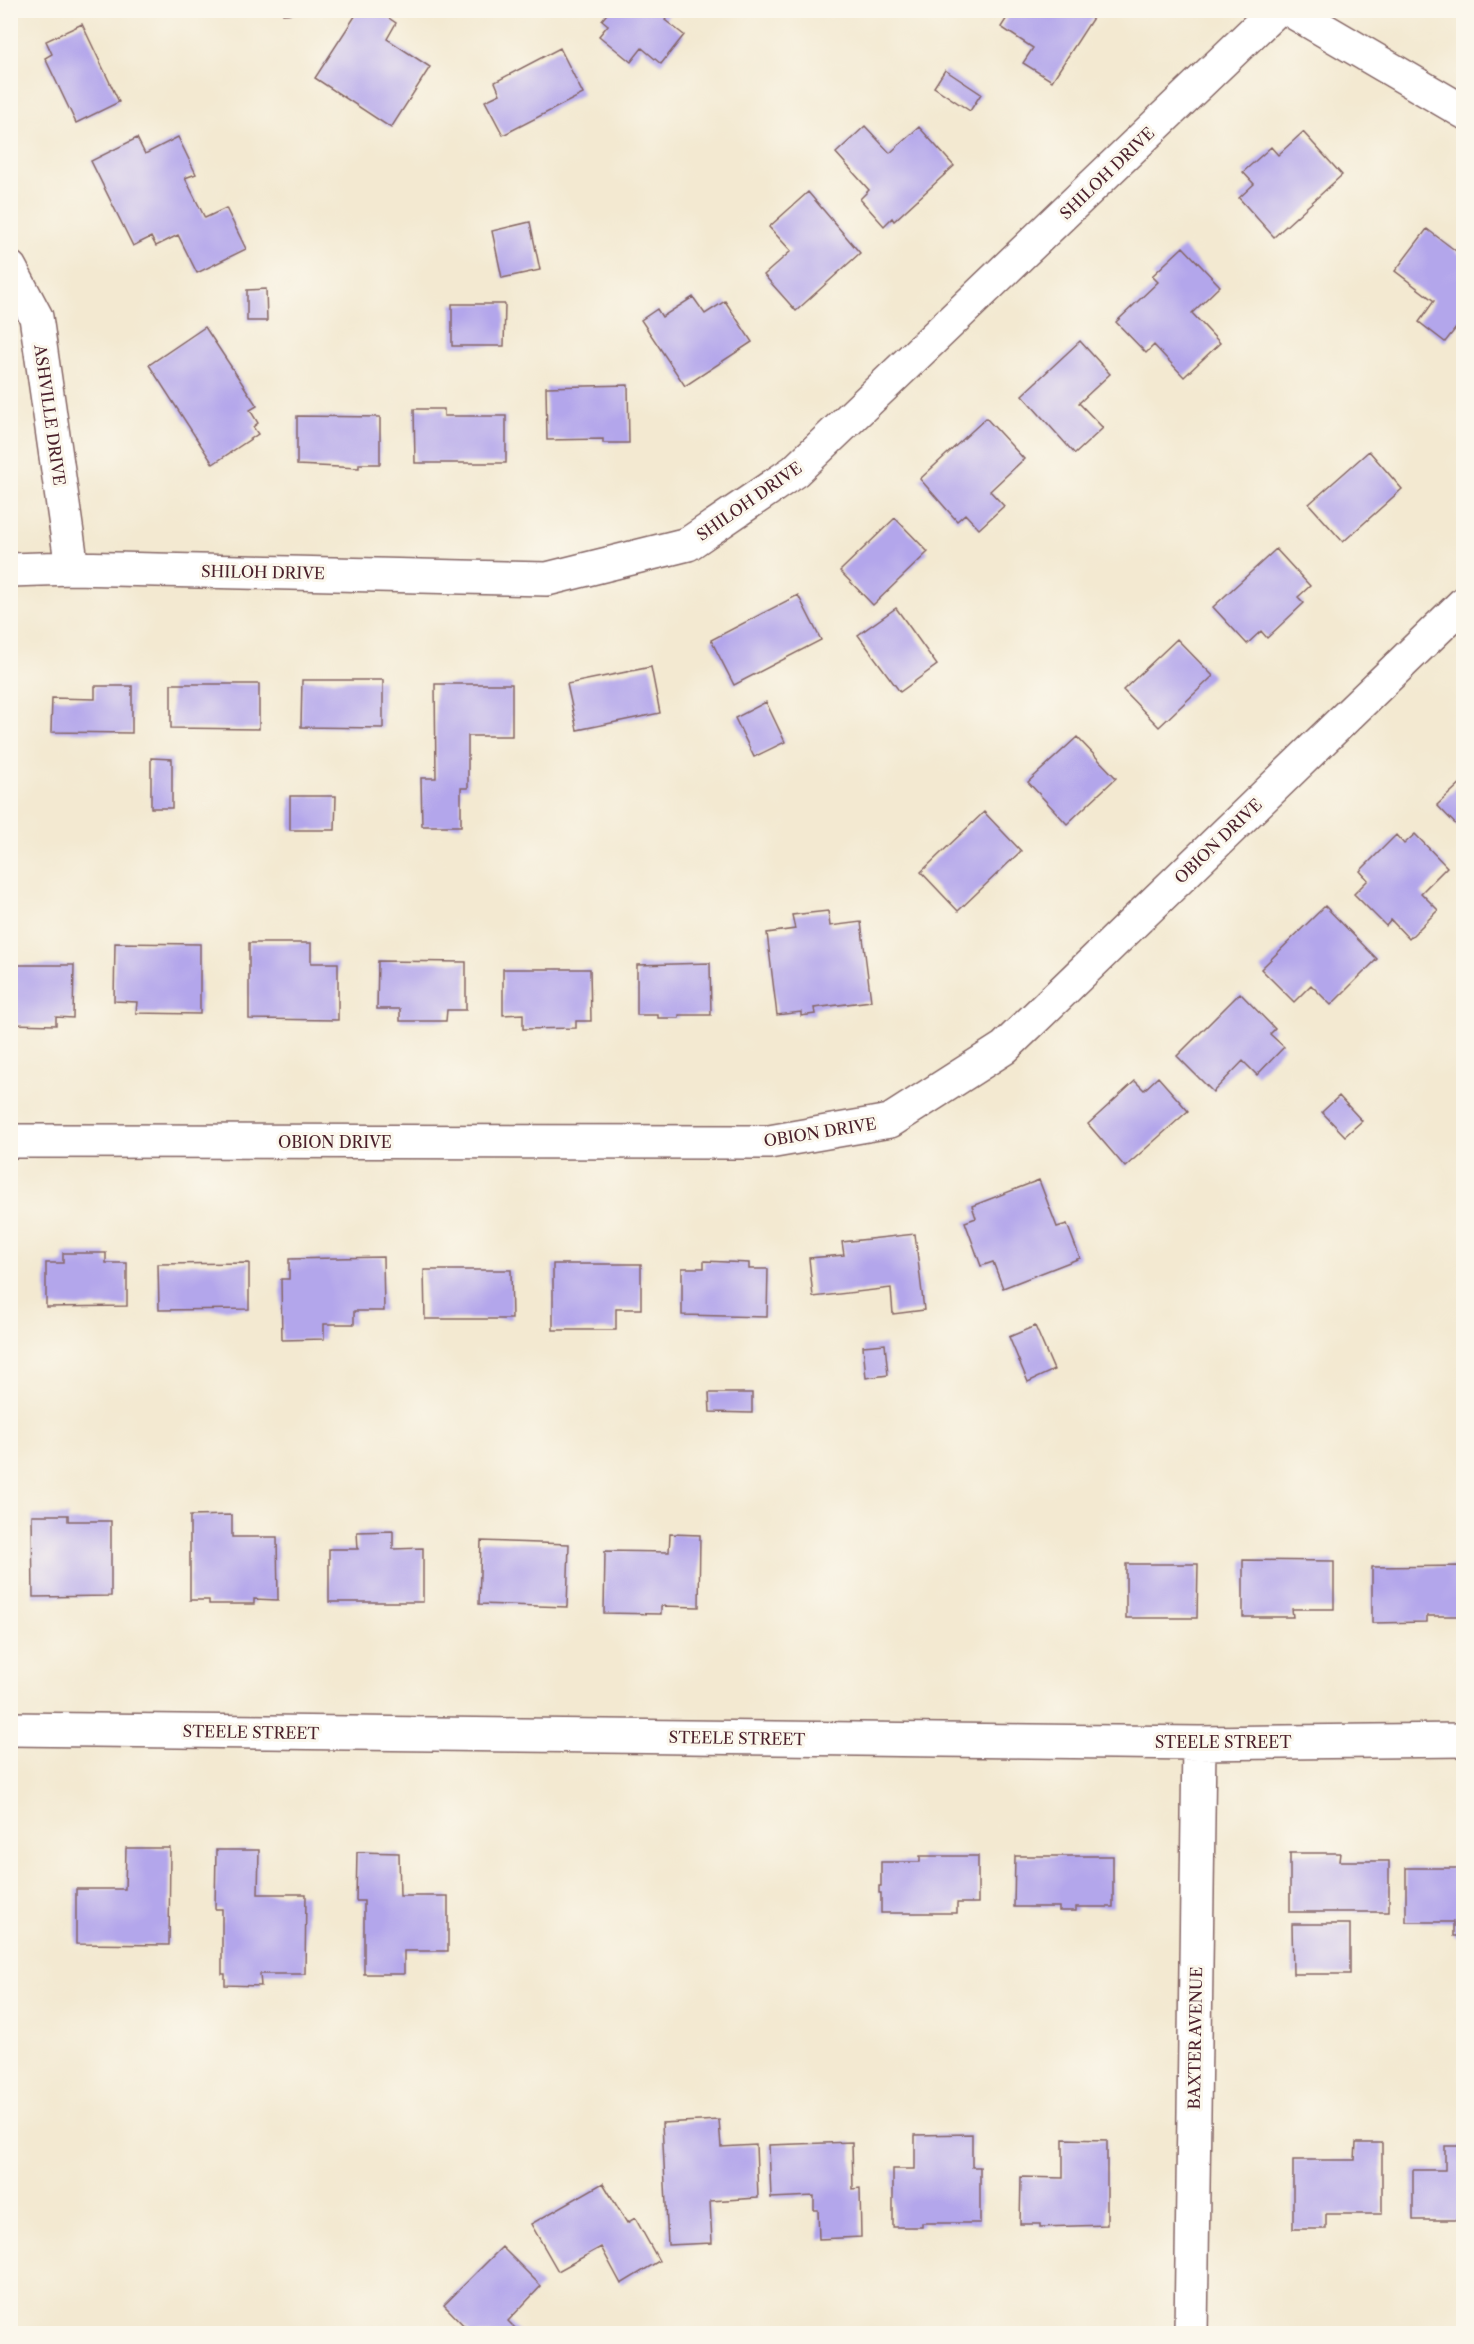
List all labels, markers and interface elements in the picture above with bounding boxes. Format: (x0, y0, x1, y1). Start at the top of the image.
street label: SHILOH DRIVE (1055, 123, 1159, 223)
street label: ASHVILLE DRIVE (30, 342, 70, 487)
street label: SHILOH DRIVE (692, 457, 806, 545)
street label: SHILOH DRIVE (201, 561, 325, 583)
street label: OBION DRIVE (1170, 794, 1266, 888)
street label: OBION DRIVE (762, 1113, 878, 1151)
street label: OBION DRIVE (278, 1132, 392, 1152)
street label: STEELE STREET (182, 1721, 320, 1743)
street label: STEELE STREET (668, 1727, 806, 1749)
street label: STEELE STREET (1155, 1732, 1291, 1752)
street label: BAXTER AVENUE (1184, 1967, 1206, 2109)

